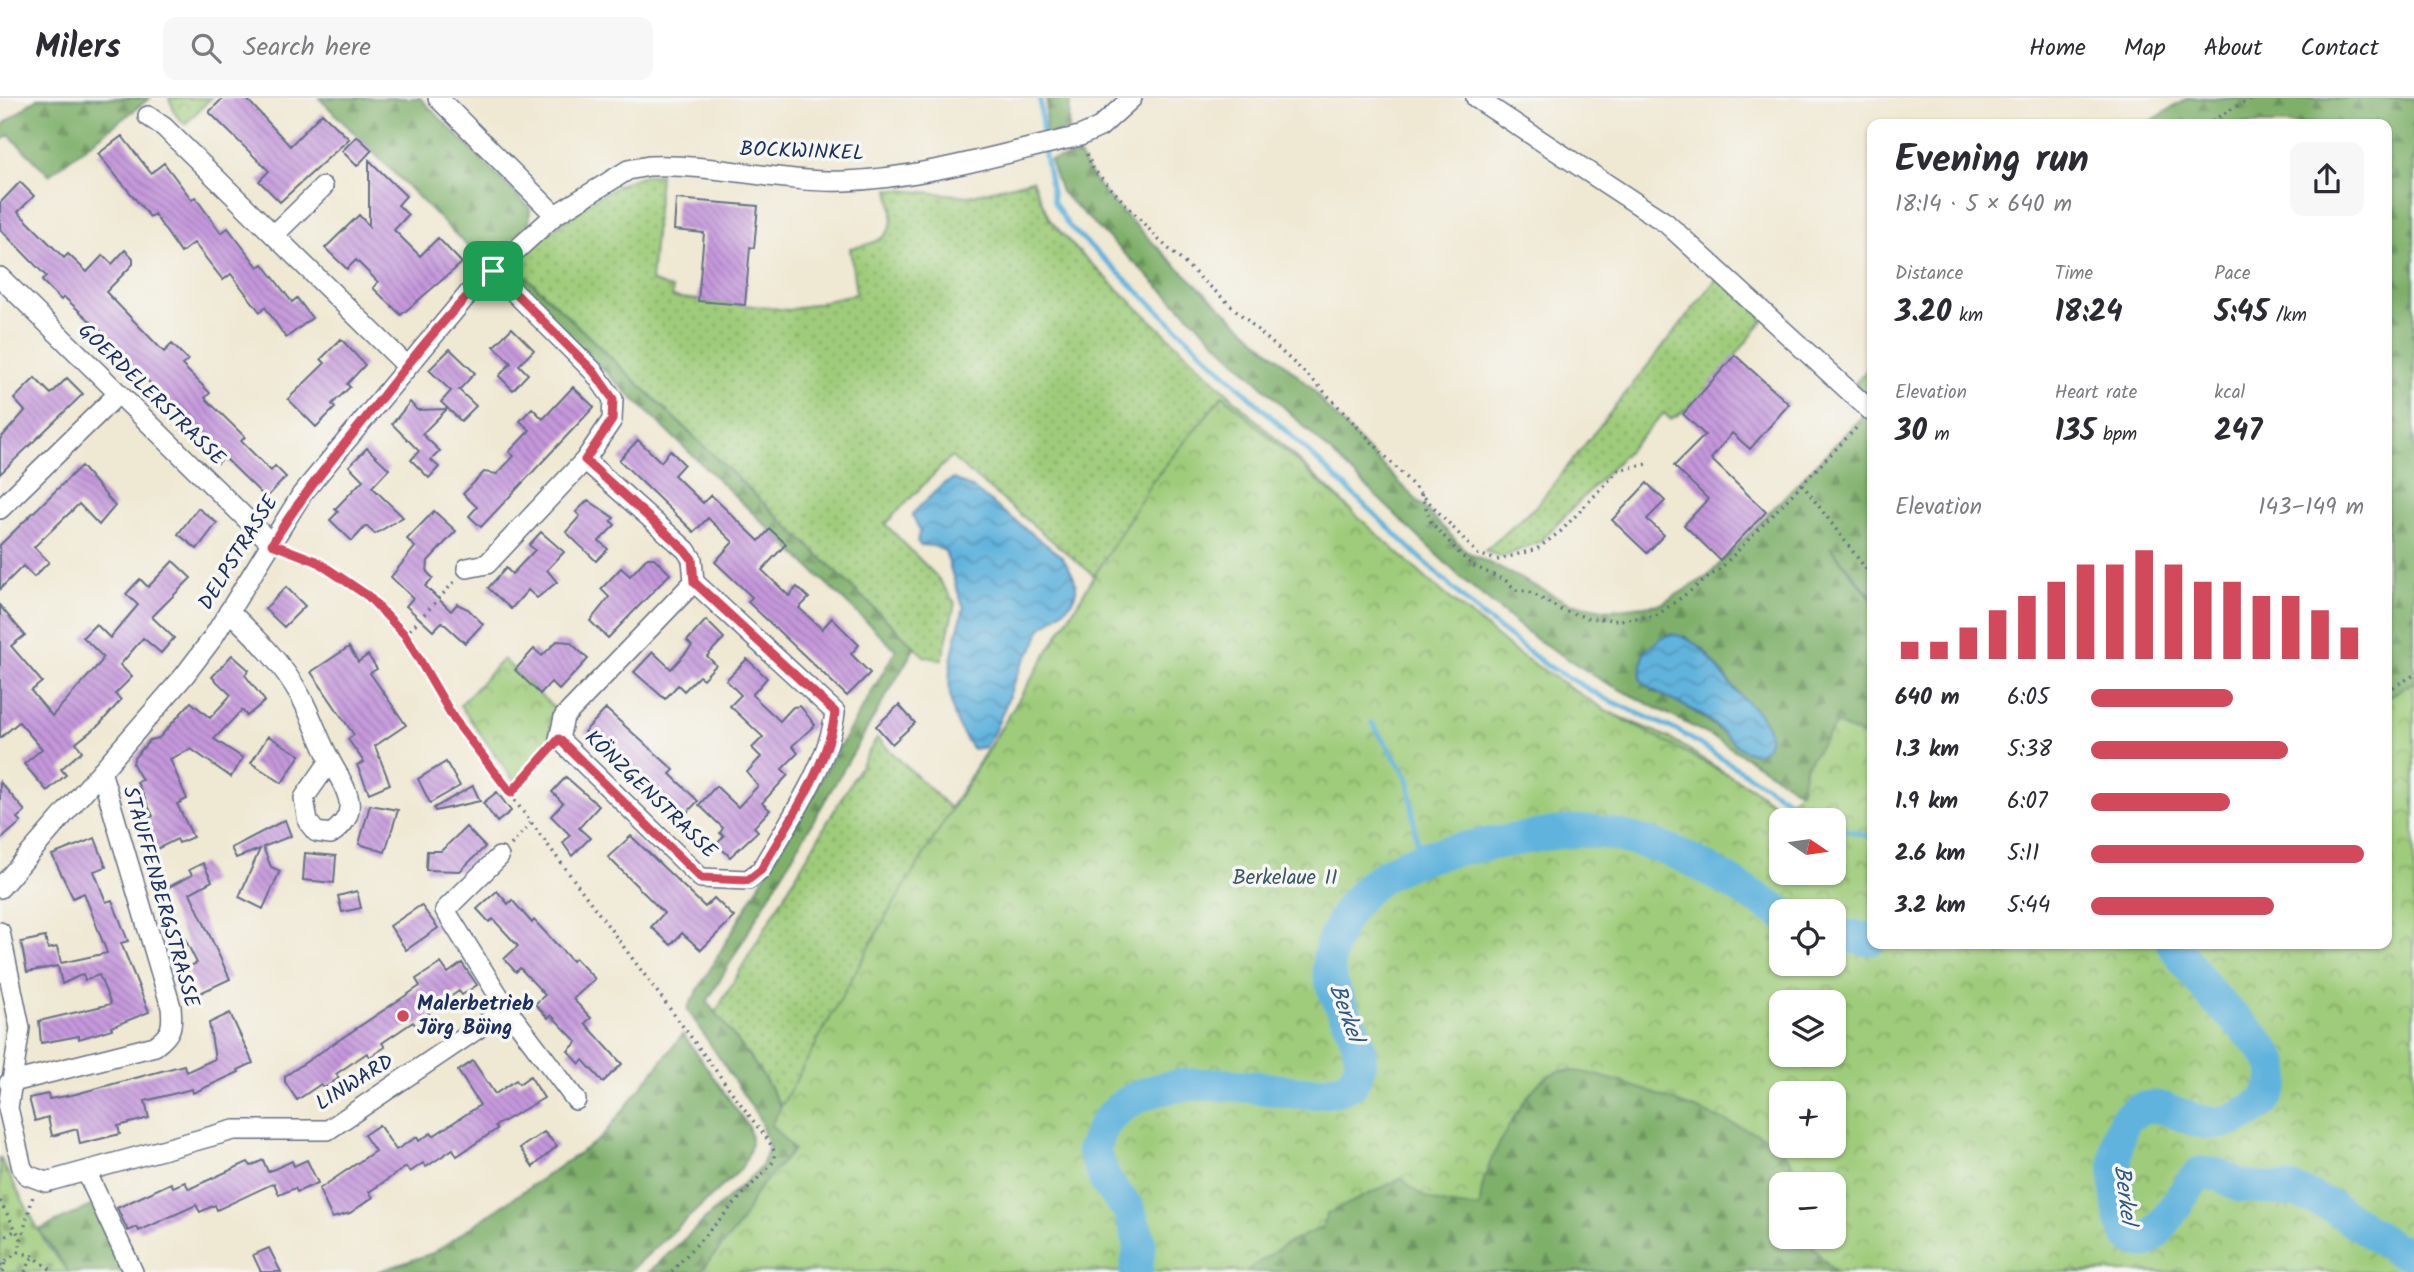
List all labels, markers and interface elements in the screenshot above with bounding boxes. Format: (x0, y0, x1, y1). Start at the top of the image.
search box (163, 17, 653, 80)
text: Milers (35, 22, 121, 75)
text: Search here (243, 27, 371, 69)
icon: search (187, 29, 225, 67)
text: Home (2029, 29, 2086, 68)
text: Map (2124, 29, 2166, 68)
text: About (2204, 29, 2262, 68)
text: Contact (2300, 29, 2379, 68)
text: Evening run (1895, 131, 2089, 191)
street label: BOCKWINKEL (739, 133, 865, 171)
button: share (2290, 142, 2364, 216)
text: 18:14 · 5 × 640 m (1895, 187, 2072, 223)
pin (463, 241, 523, 301)
icon: arrive (474, 252, 512, 290)
text: Distance (1895, 259, 1963, 289)
text: Time (2055, 259, 2093, 289)
text: Pace (2214, 259, 2251, 289)
text: 3.20 (1895, 289, 1951, 337)
text: 18:24 (2055, 289, 2123, 337)
text: 5:45 (2214, 289, 2268, 337)
text: km (1951, 301, 1983, 331)
text: /km (2268, 301, 2307, 331)
street label: GOERDELERSTRASSE (70, 316, 233, 475)
text: Elevation (1895, 378, 1967, 408)
text: Heart rate (2055, 378, 2137, 408)
text: kcal (2214, 378, 2245, 408)
text: 30 (1895, 408, 1927, 456)
text: 135 (2055, 408, 2095, 456)
text: 247 (2214, 408, 2262, 456)
text: m (1927, 420, 1950, 450)
text: bpm (2095, 420, 2137, 450)
street label: DELPSTRASSE (190, 488, 288, 617)
text: Elevation (1895, 490, 1982, 526)
text: 143–149 m (2258, 490, 2364, 526)
text: 640 m (1895, 680, 1960, 716)
text: 6:05 (2007, 680, 2049, 716)
street label: KÖNZGENSTRASSE (576, 723, 725, 868)
text: 1.3 km (1895, 732, 1959, 768)
text: 5:38 (2007, 732, 2052, 768)
street label: STAUFFENBERGSTRASSE (113, 782, 208, 1012)
text: 1.9 km (1895, 784, 1958, 820)
text: 6:07 (2007, 784, 2048, 820)
north arrow (1769, 808, 1846, 886)
map controls (1769, 808, 1846, 1249)
text: 2.6 km (1895, 836, 1965, 872)
text: 5:11 (2007, 836, 2039, 872)
park label: Berkelaue II (1232, 862, 1338, 895)
text: 3.2 km (1895, 888, 1965, 924)
text: 5:44 (2007, 888, 2050, 924)
button: locate (1769, 899, 1846, 976)
water label: Berkel (1318, 979, 1374, 1051)
place label: Malerbetrieb Jörg Böing (417, 988, 534, 1045)
button: layers (1769, 990, 1846, 1067)
marker: Malerbetrieb Jörg Böing (395, 1008, 411, 1024)
street label: LINWARD (309, 1046, 401, 1120)
button: + (1769, 1081, 1846, 1158)
water label: Berkel (2103, 1163, 2146, 1231)
button: − (1769, 1172, 1846, 1249)

